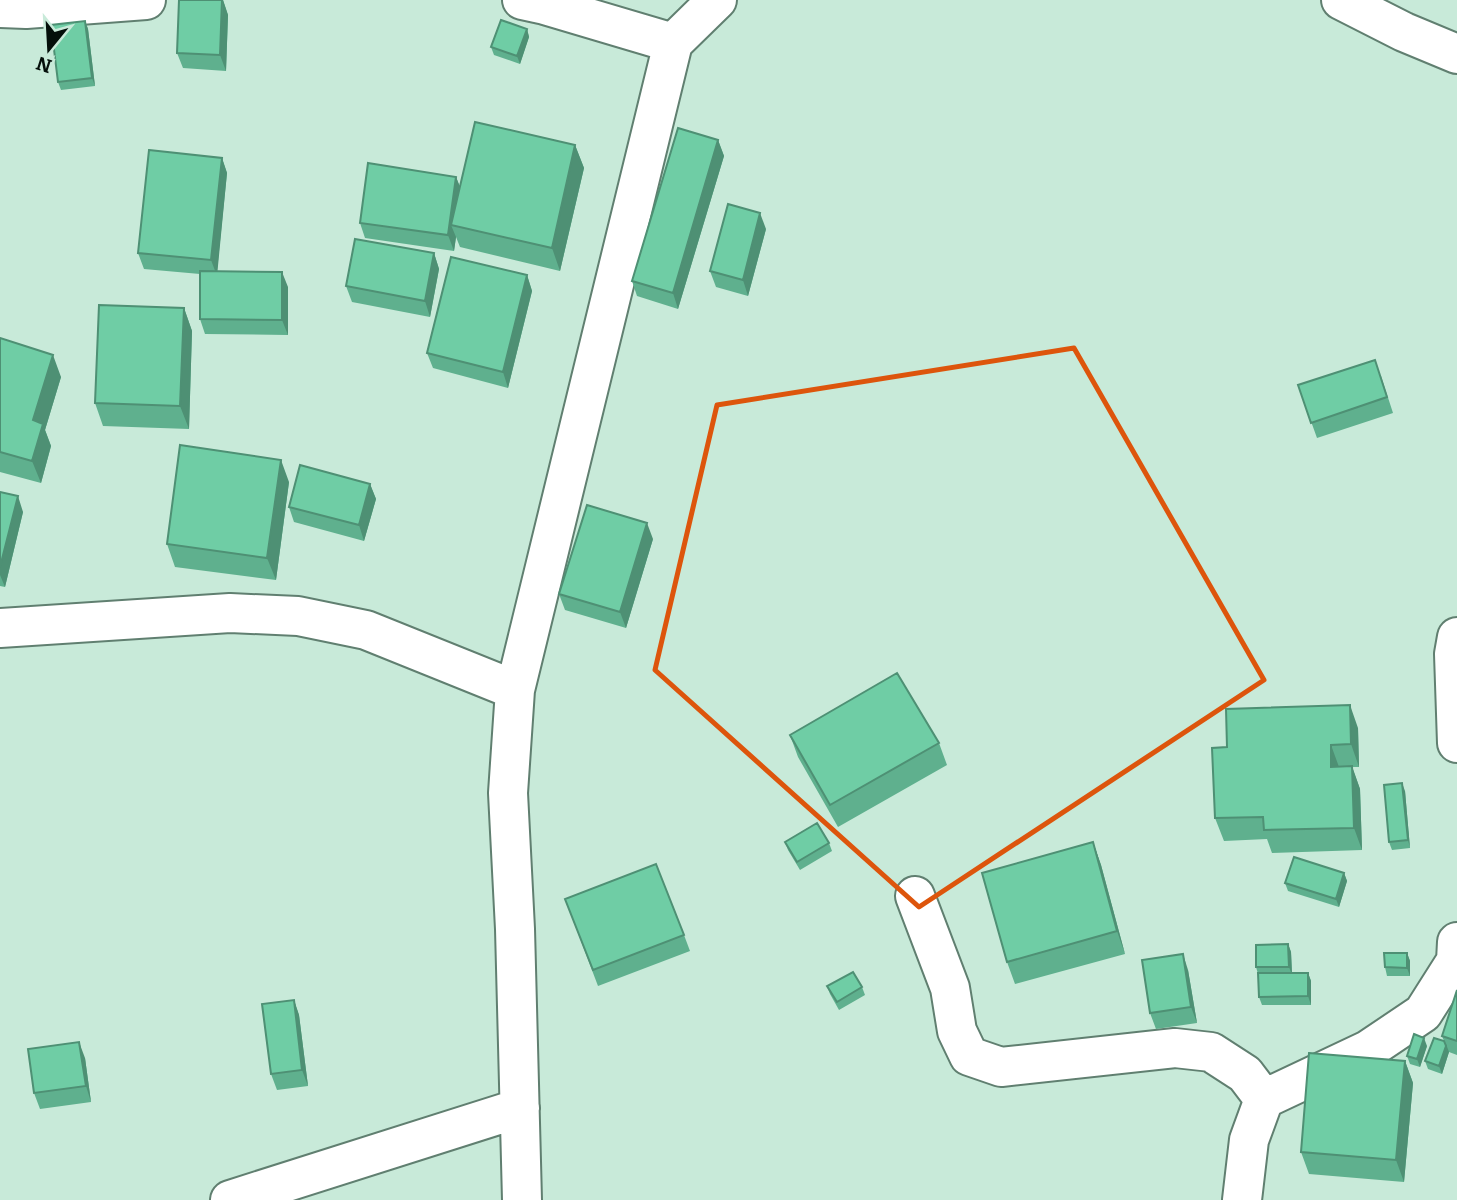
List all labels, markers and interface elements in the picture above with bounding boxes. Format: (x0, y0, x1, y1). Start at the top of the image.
north arrow (14, 14, 84, 84)
text: N (33, 51, 54, 78)

